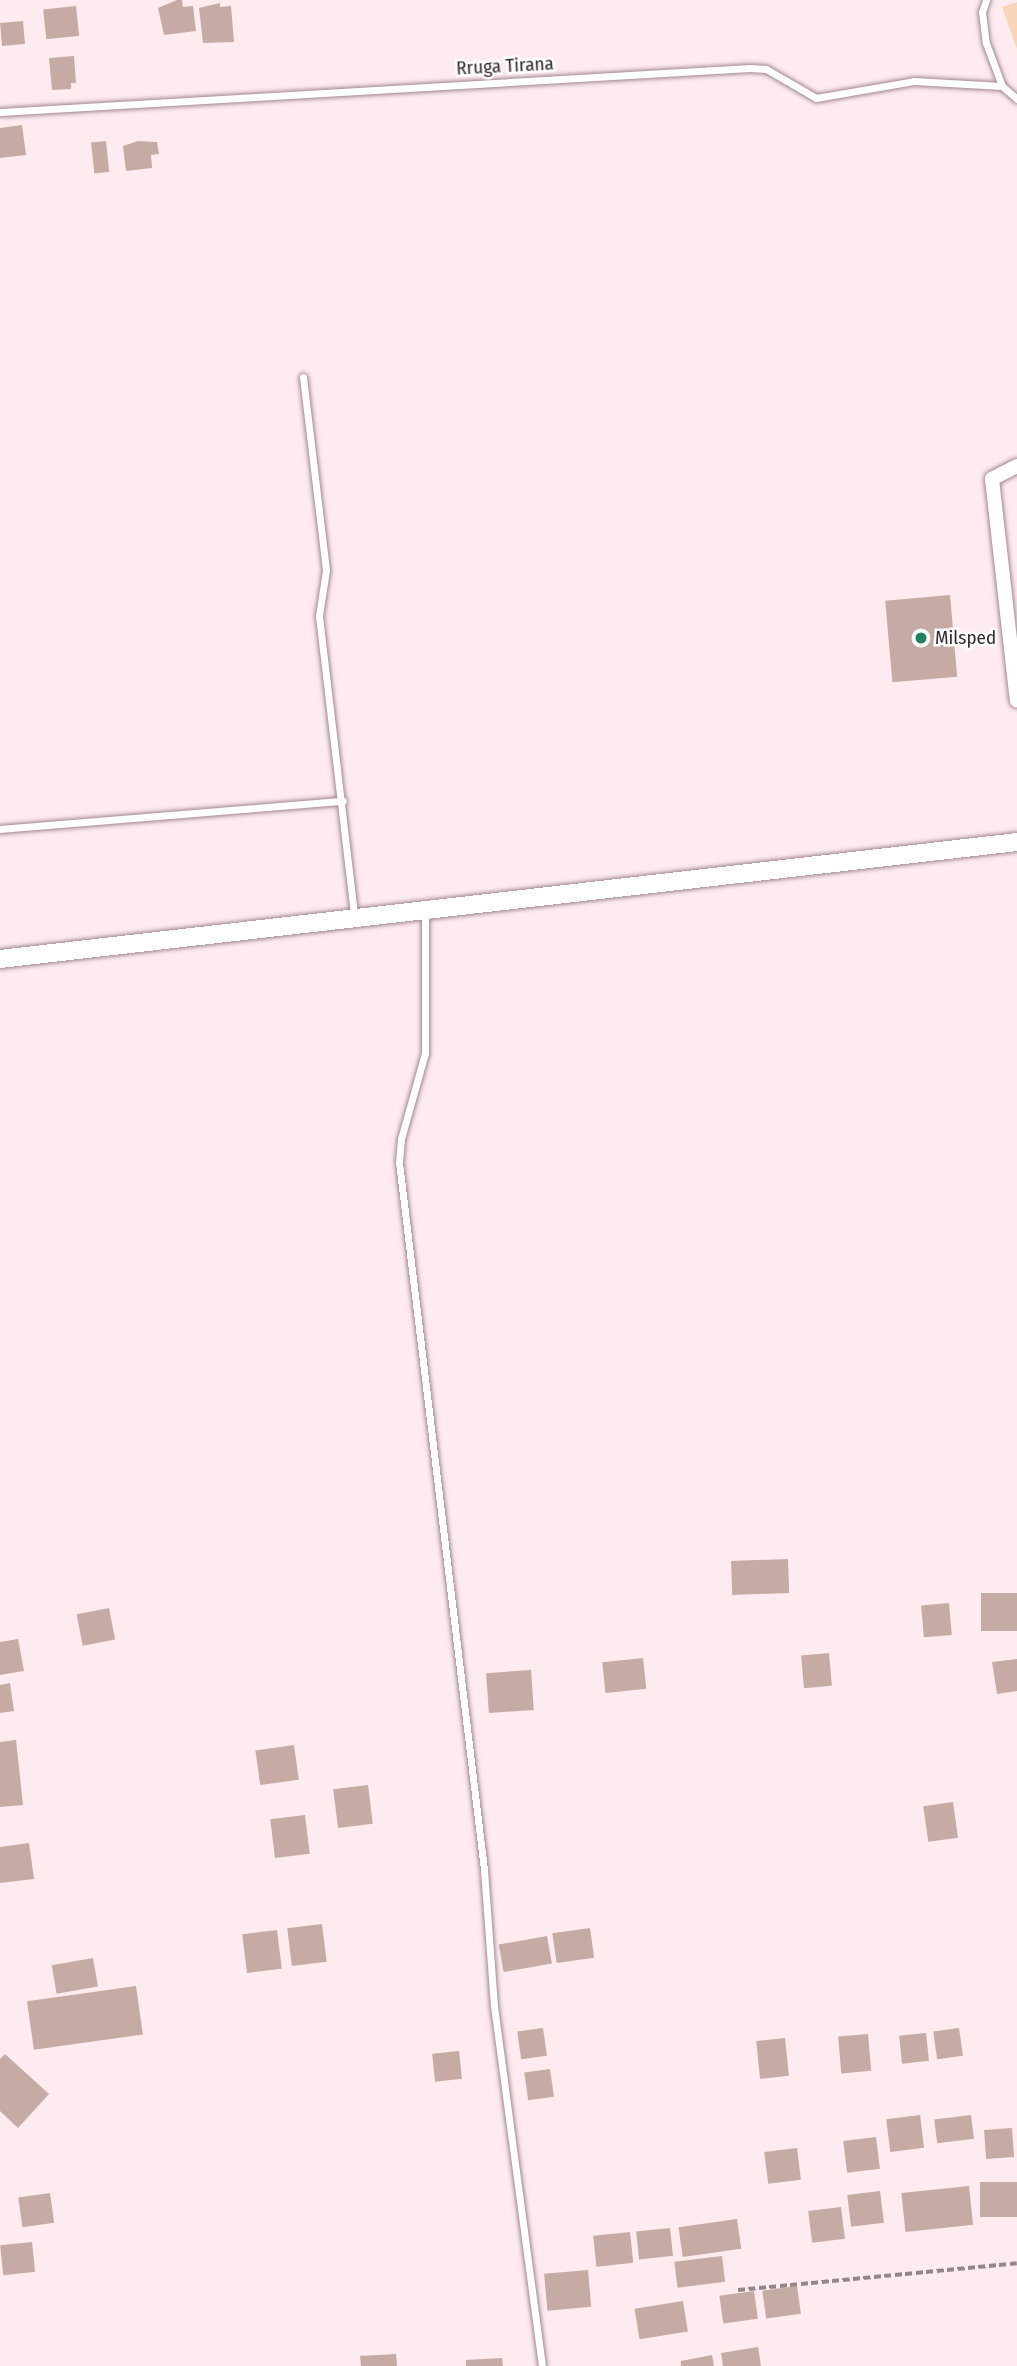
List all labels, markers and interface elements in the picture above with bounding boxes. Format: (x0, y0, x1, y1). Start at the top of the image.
street label: Rruga Tirana (456, 52, 554, 80)
place label: Milsped (935, 627, 996, 649)
marker: Milsped (913, 630, 929, 646)

